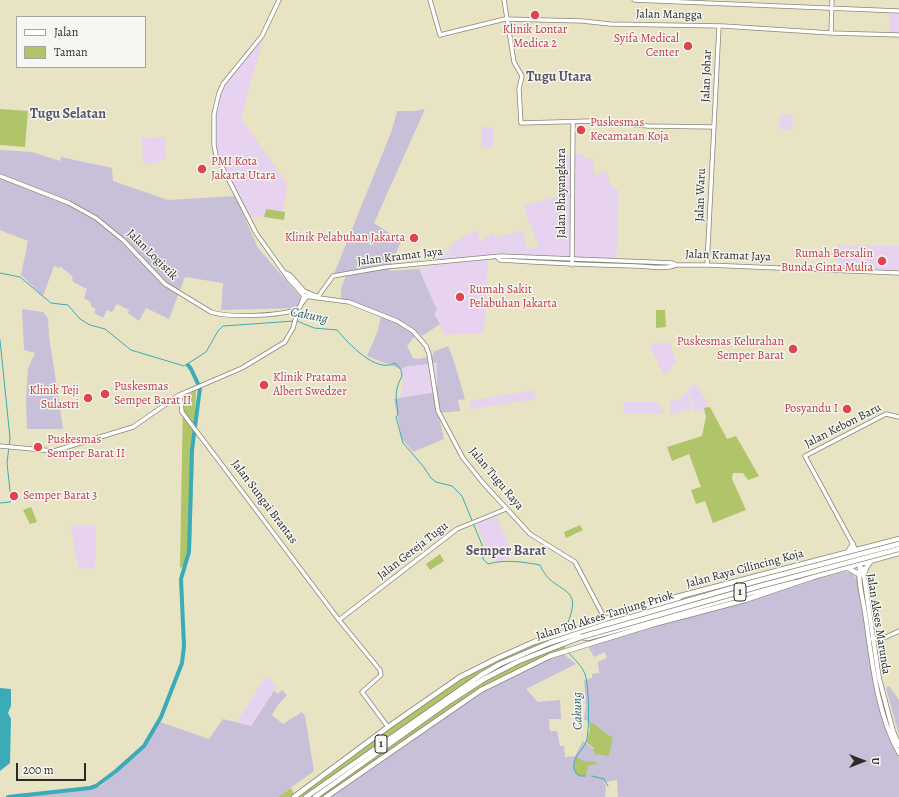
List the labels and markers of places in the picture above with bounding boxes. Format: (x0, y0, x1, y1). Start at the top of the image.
marker: Klinik Lontar Medica 2 (529, 9, 541, 21)
place label: Klinik Lontar Medica 2 (503, 23, 567, 51)
place label: Syifa Medical Center (614, 32, 679, 60)
marker: Syifa Medical Center (682, 40, 694, 52)
place label: Puskesmas Kecamatan Koja (590, 116, 669, 144)
marker: Puskesmas Kecamatan Koja (575, 124, 587, 136)
place label: PMI Kota Jakarta Utara (211, 155, 276, 183)
marker: PMI Kota Jakarta Utara (196, 163, 208, 175)
place label: Klinik Pelabuhan Jakarta (285, 231, 405, 245)
marker: Klinik Pelabuhan Jakarta (408, 232, 420, 244)
place label: Rumah Bersalin Bunda Cinta Mulia (781, 247, 873, 275)
marker: Rumah Bersalin Bunda Cinta Mulia (876, 255, 888, 267)
place label: Rumah Sakit Pelabuhan Jakarta (469, 283, 557, 311)
marker: Rumah Sakit Pelabuhan Jakarta (454, 291, 466, 303)
place label: Puskesmas Kelurahan Semper Barat (677, 335, 784, 363)
marker: Puskesmas Kelurahan Semper Barat (787, 343, 799, 355)
place label: Klinik Pratama Albert Swedzer (273, 371, 347, 399)
marker: Klinik Pratama Albert Swedzer (258, 379, 270, 391)
place label: Puskesmas Sempet Barat II (114, 380, 191, 408)
place label: Klinik Teji Sulastri (29, 384, 79, 412)
marker: Puskesmas Sempet Barat II (99, 388, 111, 400)
marker: Klinik Teji Sulastri (82, 392, 94, 404)
place label: Posyandu I (784, 402, 838, 416)
marker: Posyandu I (841, 403, 853, 415)
place label: Puskesmas Semper Barat II (47, 433, 125, 461)
marker: Puskesmas Semper Barat II (32, 441, 44, 453)
place label: Semper Barat 3 (23, 489, 97, 503)
marker: Semper Barat 3 (8, 490, 20, 502)

